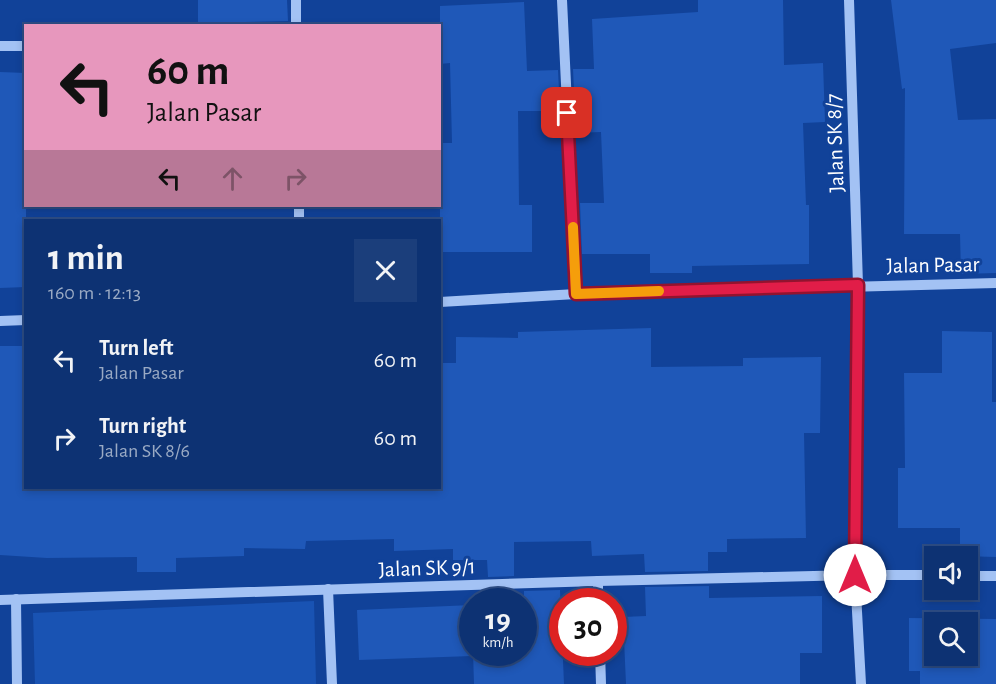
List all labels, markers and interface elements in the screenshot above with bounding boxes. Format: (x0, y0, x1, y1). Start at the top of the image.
icon: left (48, 48, 126, 126)
text: 60 m (147, 50, 229, 92)
pin (541, 87, 592, 138)
street label: Jalan SK 8/7 (822, 93, 848, 193)
icon: arrive (550, 96, 583, 129)
text: Jalan Pasar (147, 99, 261, 126)
icon: left (153, 162, 186, 195)
icon: ahead (216, 162, 249, 195)
icon: right (279, 162, 312, 195)
button: close (354, 239, 417, 302)
text: 1 min (48, 240, 124, 276)
street label: Jalan Pasar (886, 253, 980, 277)
text: 160 m · 12:13 (48, 283, 141, 303)
text: Turn left (99, 337, 173, 359)
icon: left (48, 344, 81, 377)
text: 60 m (374, 349, 417, 371)
text: Jalan Pasar (99, 363, 184, 383)
text: Turn right (99, 415, 186, 437)
icon: right (48, 422, 81, 455)
text: 60 m (374, 427, 417, 449)
text: Jalan SK 8/6 (99, 441, 190, 461)
position arrow (823, 543, 887, 607)
map controls (924, 546, 978, 666)
button: sound (924, 546, 978, 600)
street label: Jalan SK 9/1 (378, 555, 476, 581)
speed limit sign: 30 (549, 588, 627, 666)
text: 19 (485, 605, 511, 635)
button: search (924, 612, 978, 666)
text: km/h (483, 635, 513, 650)

